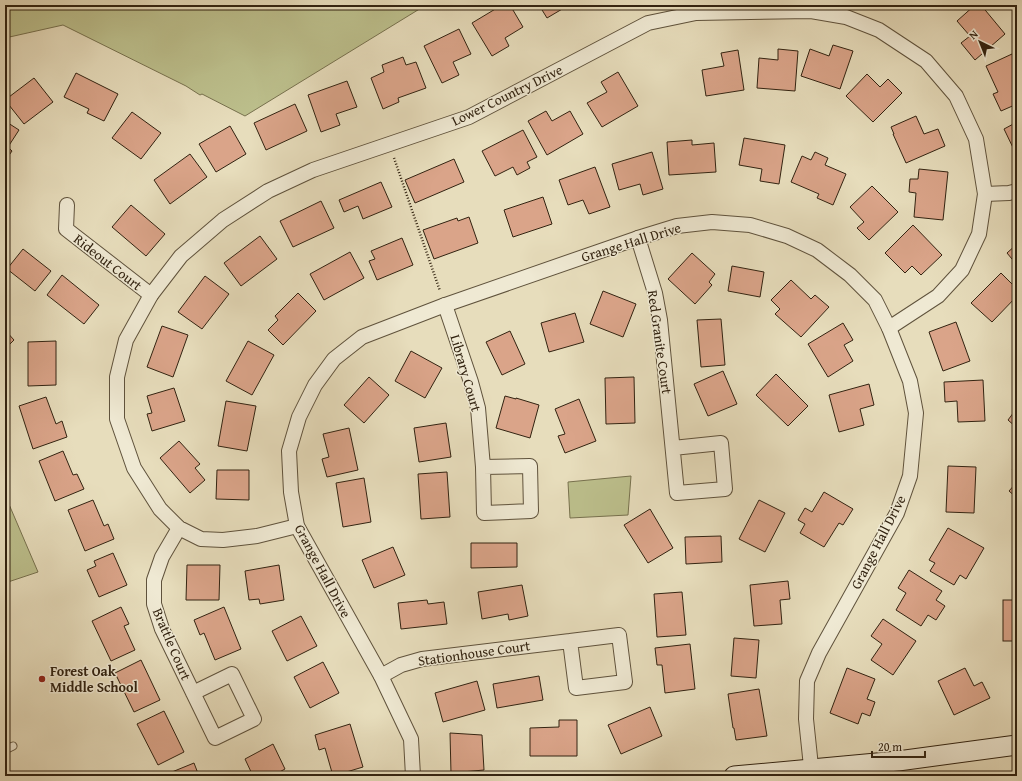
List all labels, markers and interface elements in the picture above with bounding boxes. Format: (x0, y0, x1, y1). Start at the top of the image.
north arrow (960, 22, 1000, 62)
text: N (965, 26, 982, 43)
street label: Lower Country Drive (448, 59, 566, 131)
street label: Grange Hall Drive (579, 217, 684, 267)
street label: Rideout Court (70, 229, 146, 295)
street label: Red Granite Court (643, 289, 677, 395)
street label: Library Court (445, 332, 487, 414)
street label: Grange Hall Drive (846, 491, 911, 593)
street label: Grange Hall Drive (290, 521, 356, 622)
street label: Brattle Court (148, 605, 196, 683)
street label: Stationhouse Court (417, 635, 531, 671)
place label: Forest Oak Middle School (50, 661, 139, 697)
marker: Forest Oak Middle School (37, 674, 47, 684)
scale bar (872, 733, 925, 759)
text: 20 m (878, 738, 902, 755)

